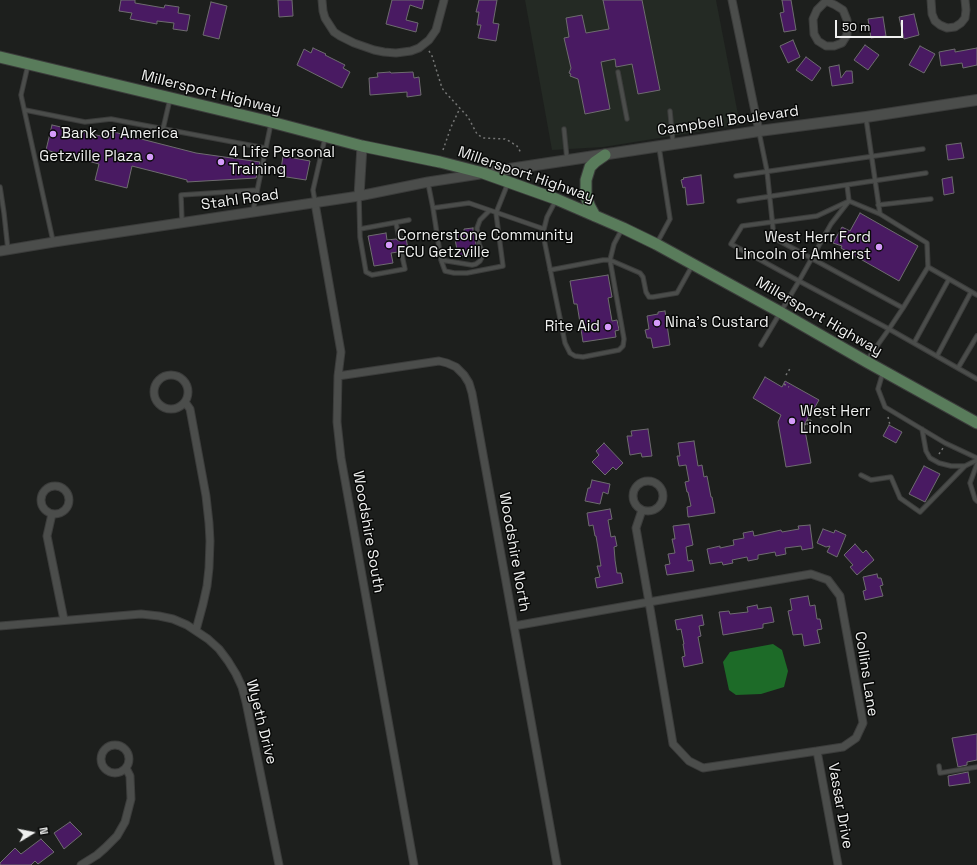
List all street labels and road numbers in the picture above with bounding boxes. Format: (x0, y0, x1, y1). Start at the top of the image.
street label: Millersport Highway (139, 67, 283, 119)
street label: Campbell Boulevard (656, 102, 800, 140)
street label: Millersport Highway (455, 143, 597, 207)
street label: Stahl Road (200, 186, 280, 214)
street label: Millersport Highway (752, 273, 886, 361)
street label: Woodshire South (348, 470, 388, 594)
street label: Woodshire North (495, 491, 533, 613)
street label: Collins Lane (850, 630, 882, 718)
street label: Wyeth Drive (242, 678, 280, 766)
street label: Vassar Drive (824, 762, 856, 850)

